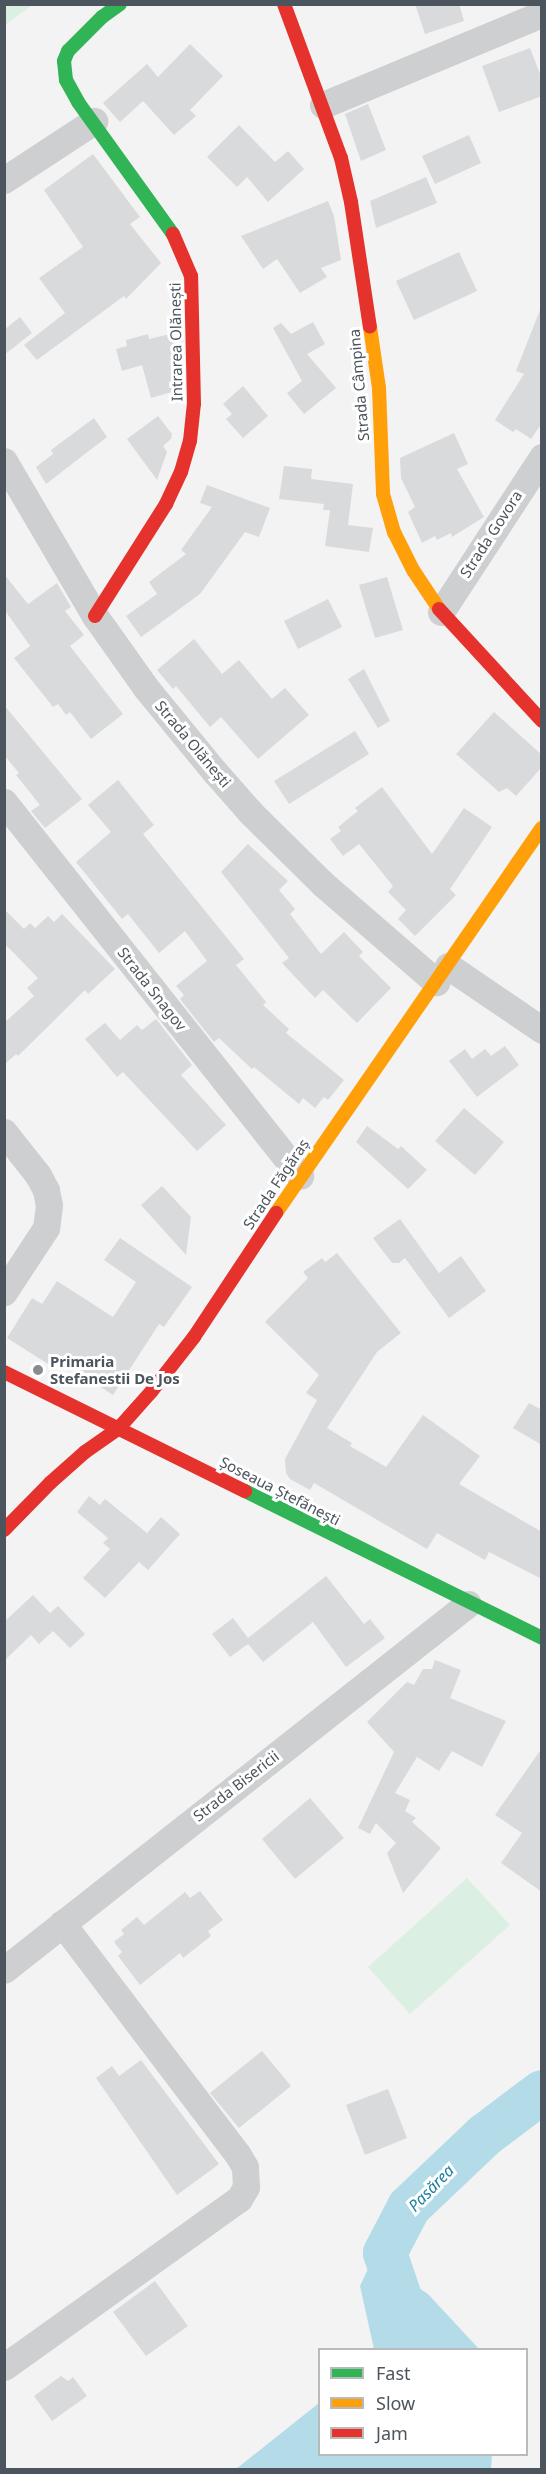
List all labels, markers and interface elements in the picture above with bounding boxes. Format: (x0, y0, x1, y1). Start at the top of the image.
street label: Intrarea Olănești (166, 282, 186, 402)
street label: Strada Câmpina (345, 328, 373, 442)
street label: Strada Govora (456, 487, 526, 581)
street label: Strada Olănești (151, 697, 235, 791)
street label: Strada Snagov (114, 944, 190, 1034)
street label: Strada Făgăraș (239, 1136, 313, 1232)
place label: Primaria Stefanestii De Jos (50, 1352, 180, 1387)
marker: Primaria Stefanestii De Jos (31, 1363, 45, 1377)
street label: Șoseaua Ștefănești (217, 1453, 343, 1529)
street label: Strada Bisericii (190, 1747, 282, 1825)
water label: Pasărea (404, 2161, 458, 2215)
legend (318, 2348, 528, 2456)
text: Fast (376, 2361, 411, 2385)
text: Slow (376, 2391, 415, 2415)
text: Jam (376, 2421, 408, 2445)

